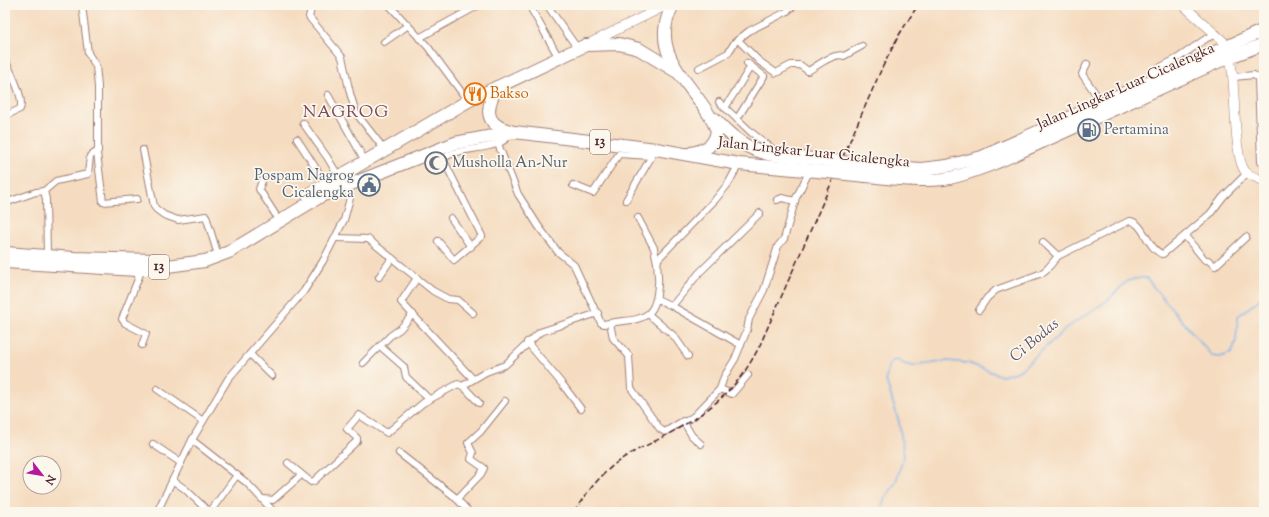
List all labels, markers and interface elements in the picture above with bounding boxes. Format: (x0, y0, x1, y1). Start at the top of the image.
street label: Jalan Lingkar Luar Cicalengka (1033, 38, 1218, 136)
restaurant icon: Bakso (462, 81, 488, 107)
place label: Bakso (490, 84, 529, 105)
district label: NAGROG (303, 101, 389, 125)
fuel station icon: Pertamina (1076, 117, 1102, 143)
place label: Pertamina (1104, 120, 1169, 141)
road number: 13 (590, 130, 610, 154)
street label: Jalan Lingkar Luar Cicalengka (716, 132, 911, 174)
mosque icon: Musholla An-Nur (423, 150, 449, 176)
place label: Musholla An-Nur (452, 153, 568, 174)
place label: Pospam Nagrog Cicalengka (254, 166, 354, 204)
public building icon: Pospam Nagrog Cicalengka (356, 172, 382, 198)
road number: 13 (149, 255, 169, 279)
water label: Ci Bodas (1005, 314, 1065, 368)
north arrow (22, 455, 62, 495)
text: N (40, 471, 59, 488)

